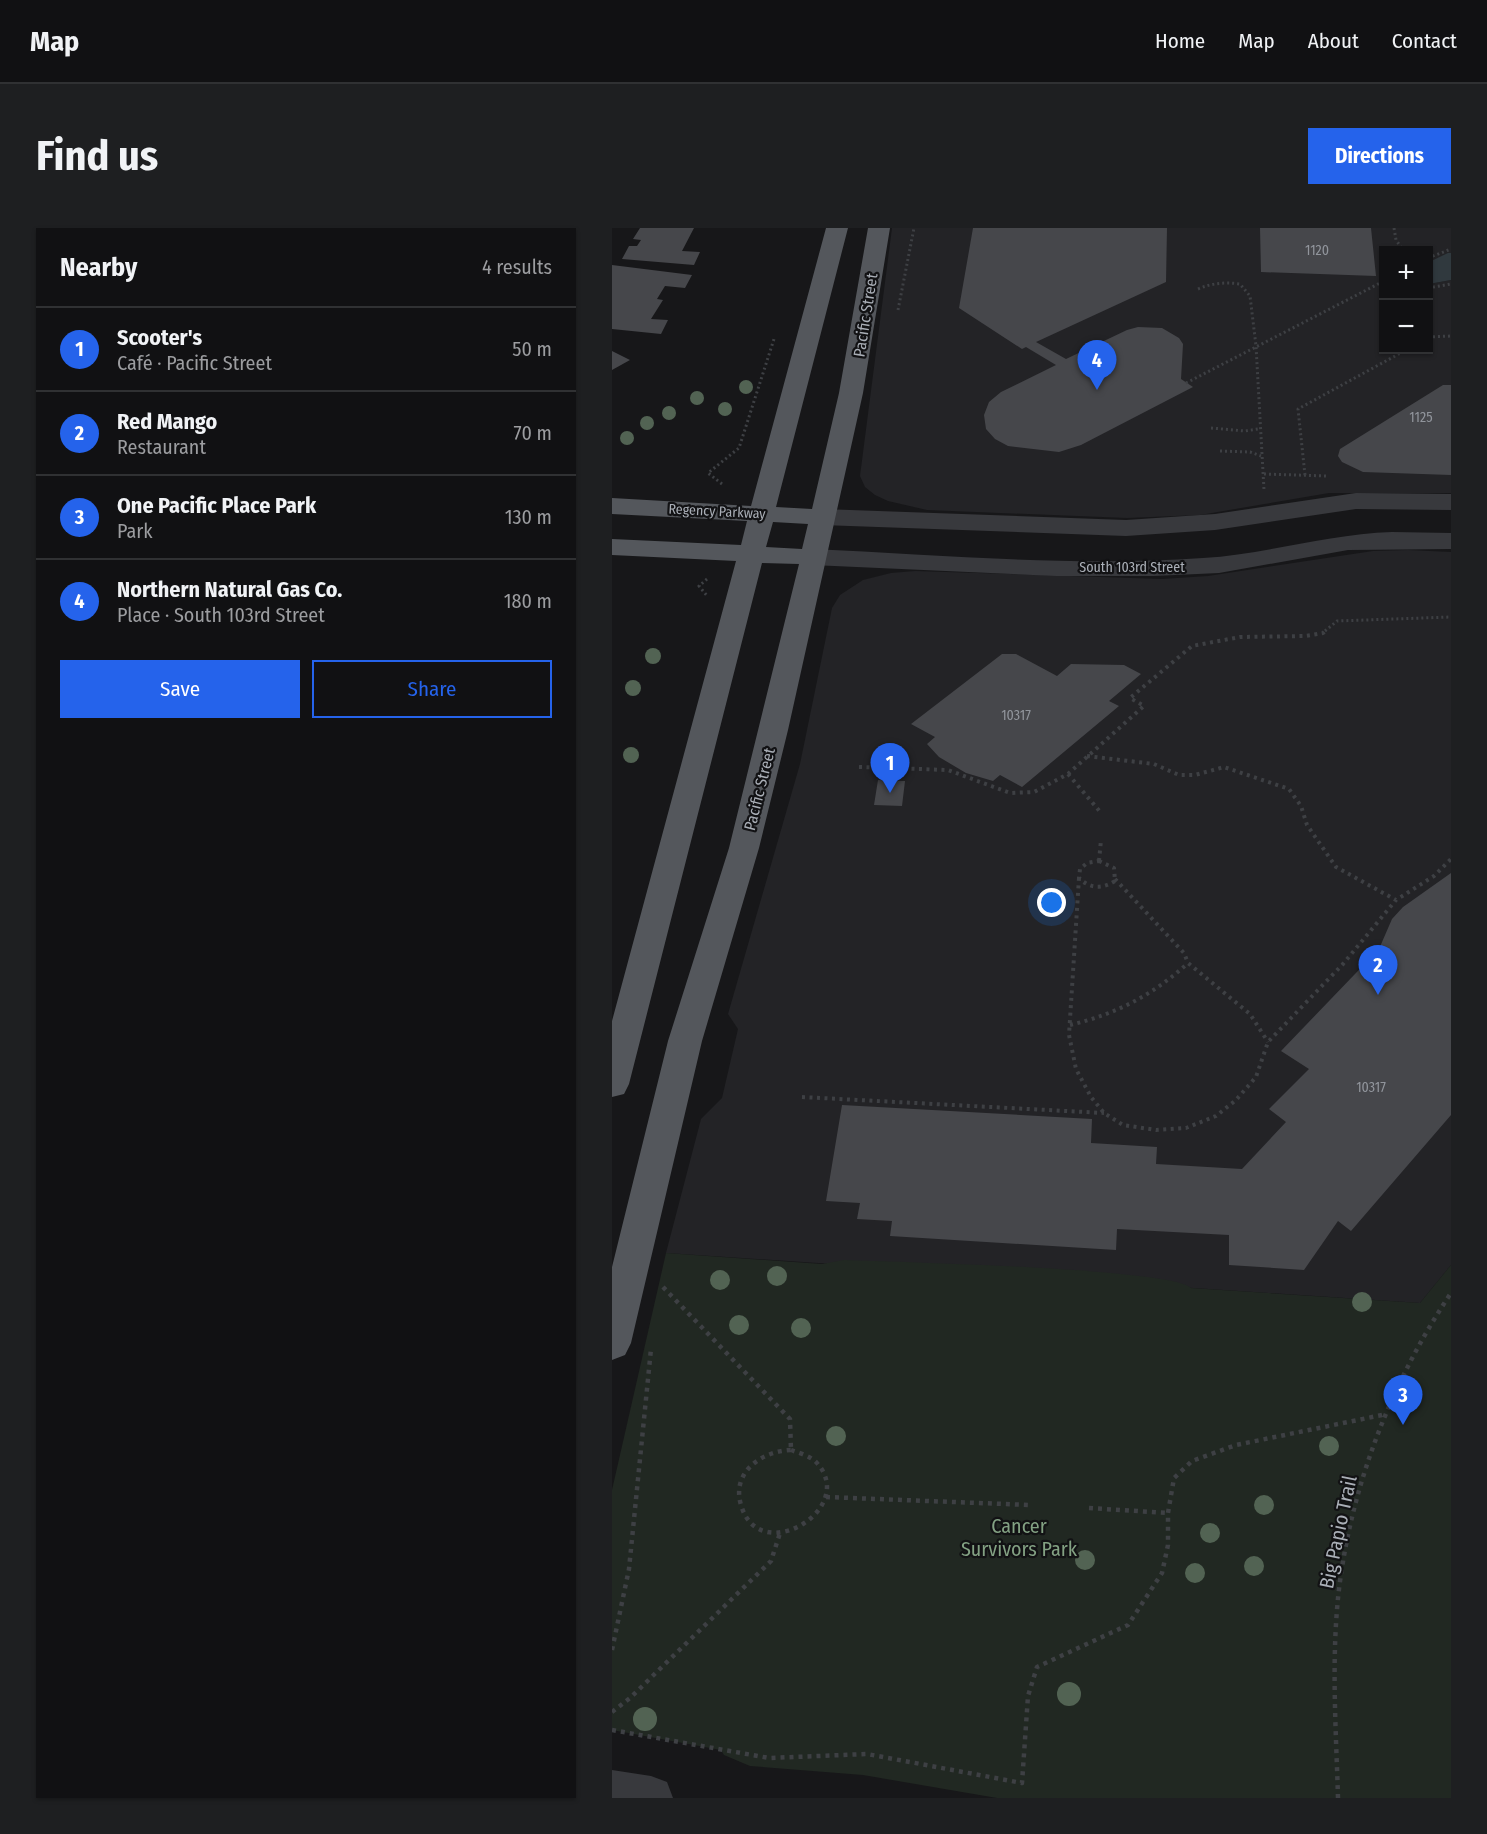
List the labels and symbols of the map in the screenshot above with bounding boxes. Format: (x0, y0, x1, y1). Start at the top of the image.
house number: 1120 (1305, 242, 1329, 259)
street label: Pacific Street (849, 271, 882, 358)
pin: 4 (1078, 340, 1116, 390)
house number: 1125 (1409, 409, 1433, 426)
street label: Regency Parkway (668, 500, 767, 523)
street label: South 103rd Street (1079, 559, 1185, 576)
house number: 10317 (1001, 707, 1031, 724)
pin: 1 (870, 744, 910, 793)
street label: Pacific Street (740, 745, 779, 832)
your location (1037, 888, 1066, 917)
pin: 2 (1358, 946, 1398, 995)
house number: 10317 (1356, 1079, 1386, 1096)
pin: 3 (1384, 1376, 1422, 1425)
street label: Big Papio Trail (1314, 1473, 1362, 1591)
park label: Cancer Survivors Park (961, 1514, 1078, 1561)

